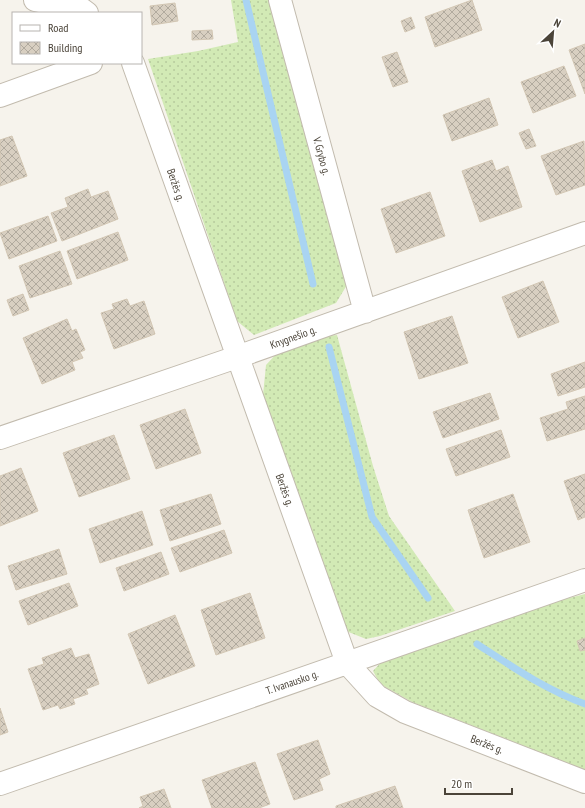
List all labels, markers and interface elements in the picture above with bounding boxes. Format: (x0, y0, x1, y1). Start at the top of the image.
legend (12, 12, 142, 64)
north arrow (533, 12, 573, 52)
text: N (552, 15, 563, 31)
text: Road (48, 20, 68, 35)
text: Building (48, 40, 83, 55)
street label: V. Grybo g. (310, 134, 334, 177)
street label: Beržės g. (164, 167, 188, 203)
street label: Knygnešio g. (268, 322, 318, 352)
street label: Beržės g. (273, 472, 297, 508)
street label: T. Ivanausko g. (264, 667, 320, 697)
street label: Beržės g. (469, 731, 505, 757)
scale bar (445, 770, 512, 796)
text: 20 m (451, 776, 472, 791)

